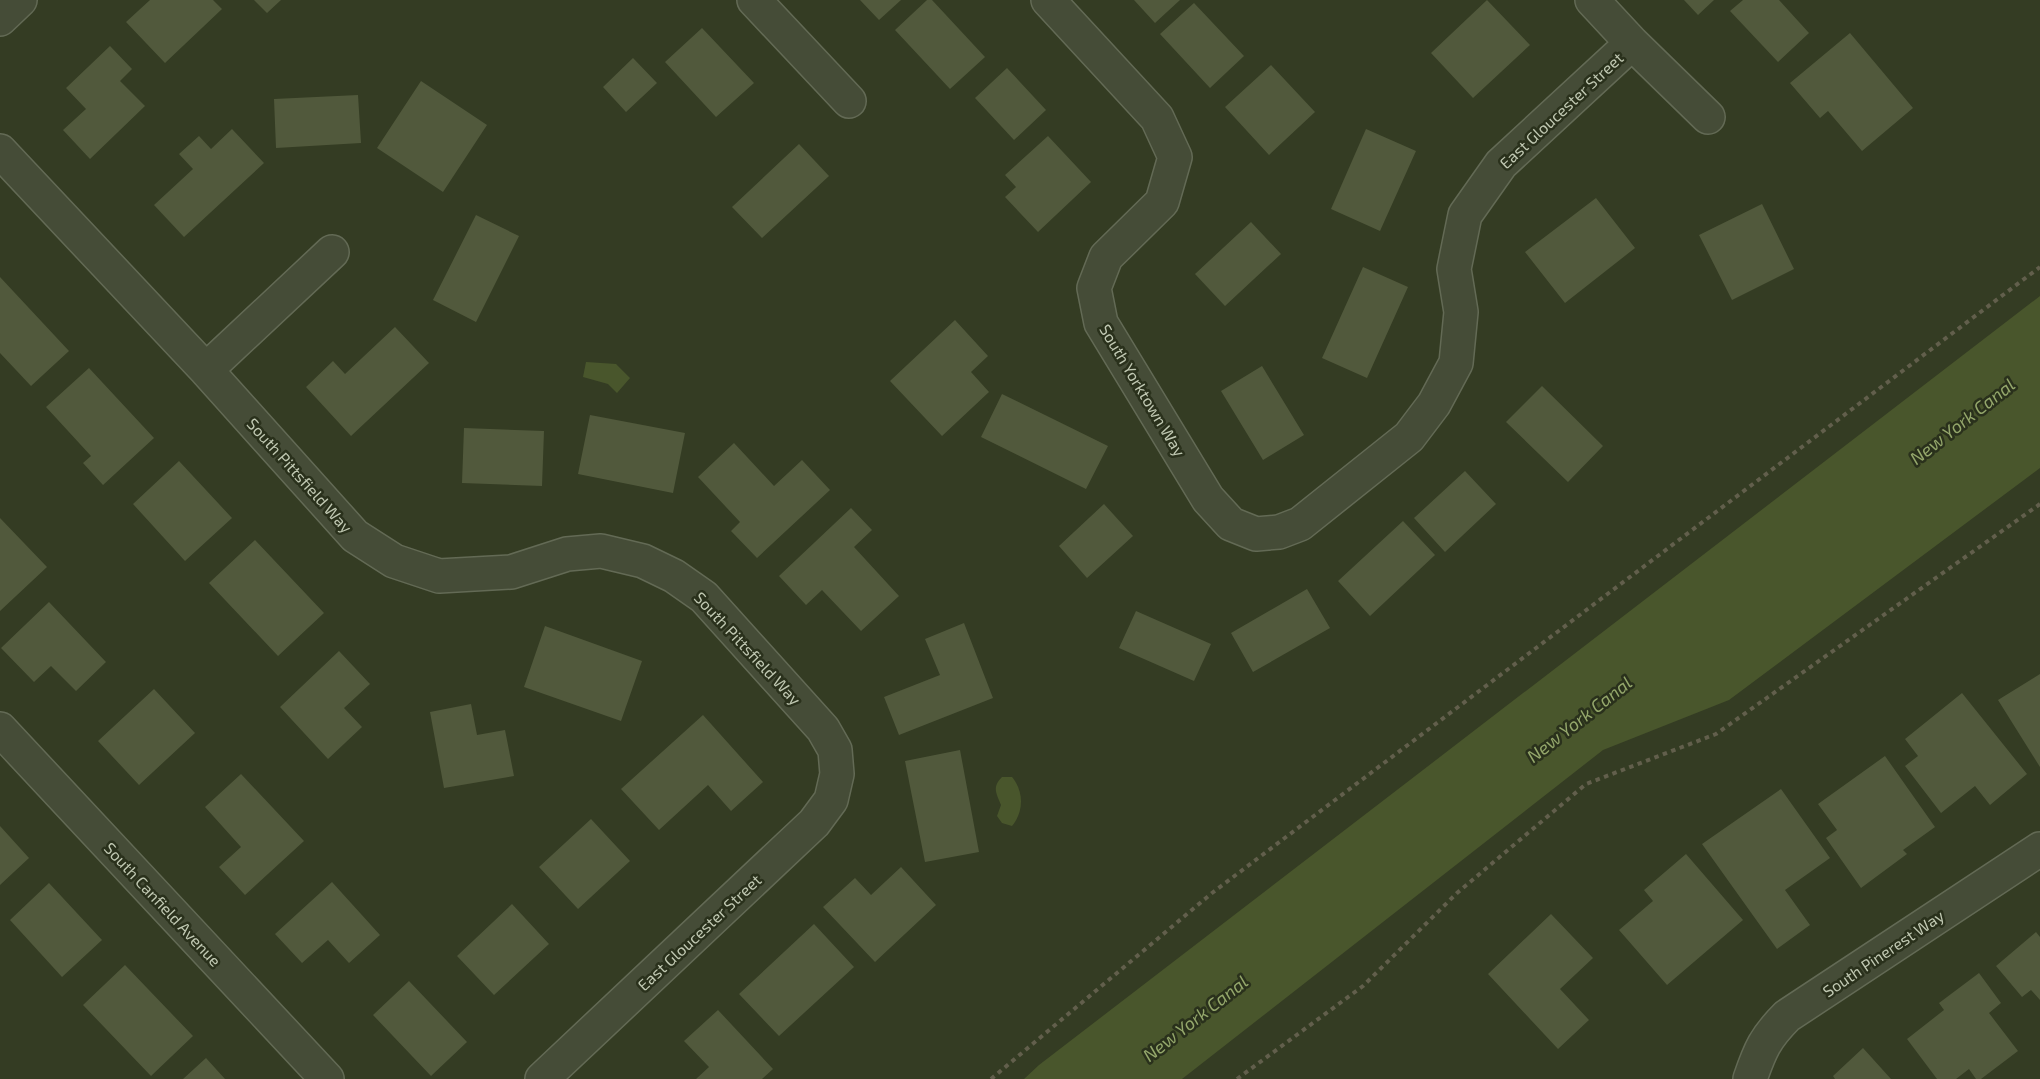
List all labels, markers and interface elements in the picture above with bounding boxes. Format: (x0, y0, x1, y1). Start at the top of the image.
street label: East Gloucester Street (1495, 48, 1627, 172)
street label: South Yorktown Way (1096, 321, 1190, 460)
water label: New York Canal (1905, 373, 2019, 469)
street label: South Pittsfield Way (244, 414, 357, 537)
street label: South Pittsfield Way (691, 588, 806, 709)
water label: New York Canal (1522, 671, 1636, 767)
street label: South Canfield Avenue (101, 838, 225, 970)
street label: East Gloucester Street (633, 870, 765, 994)
street label: South Pinerest Way (1819, 905, 1948, 1001)
water label: New York Canal (1138, 970, 1252, 1066)

